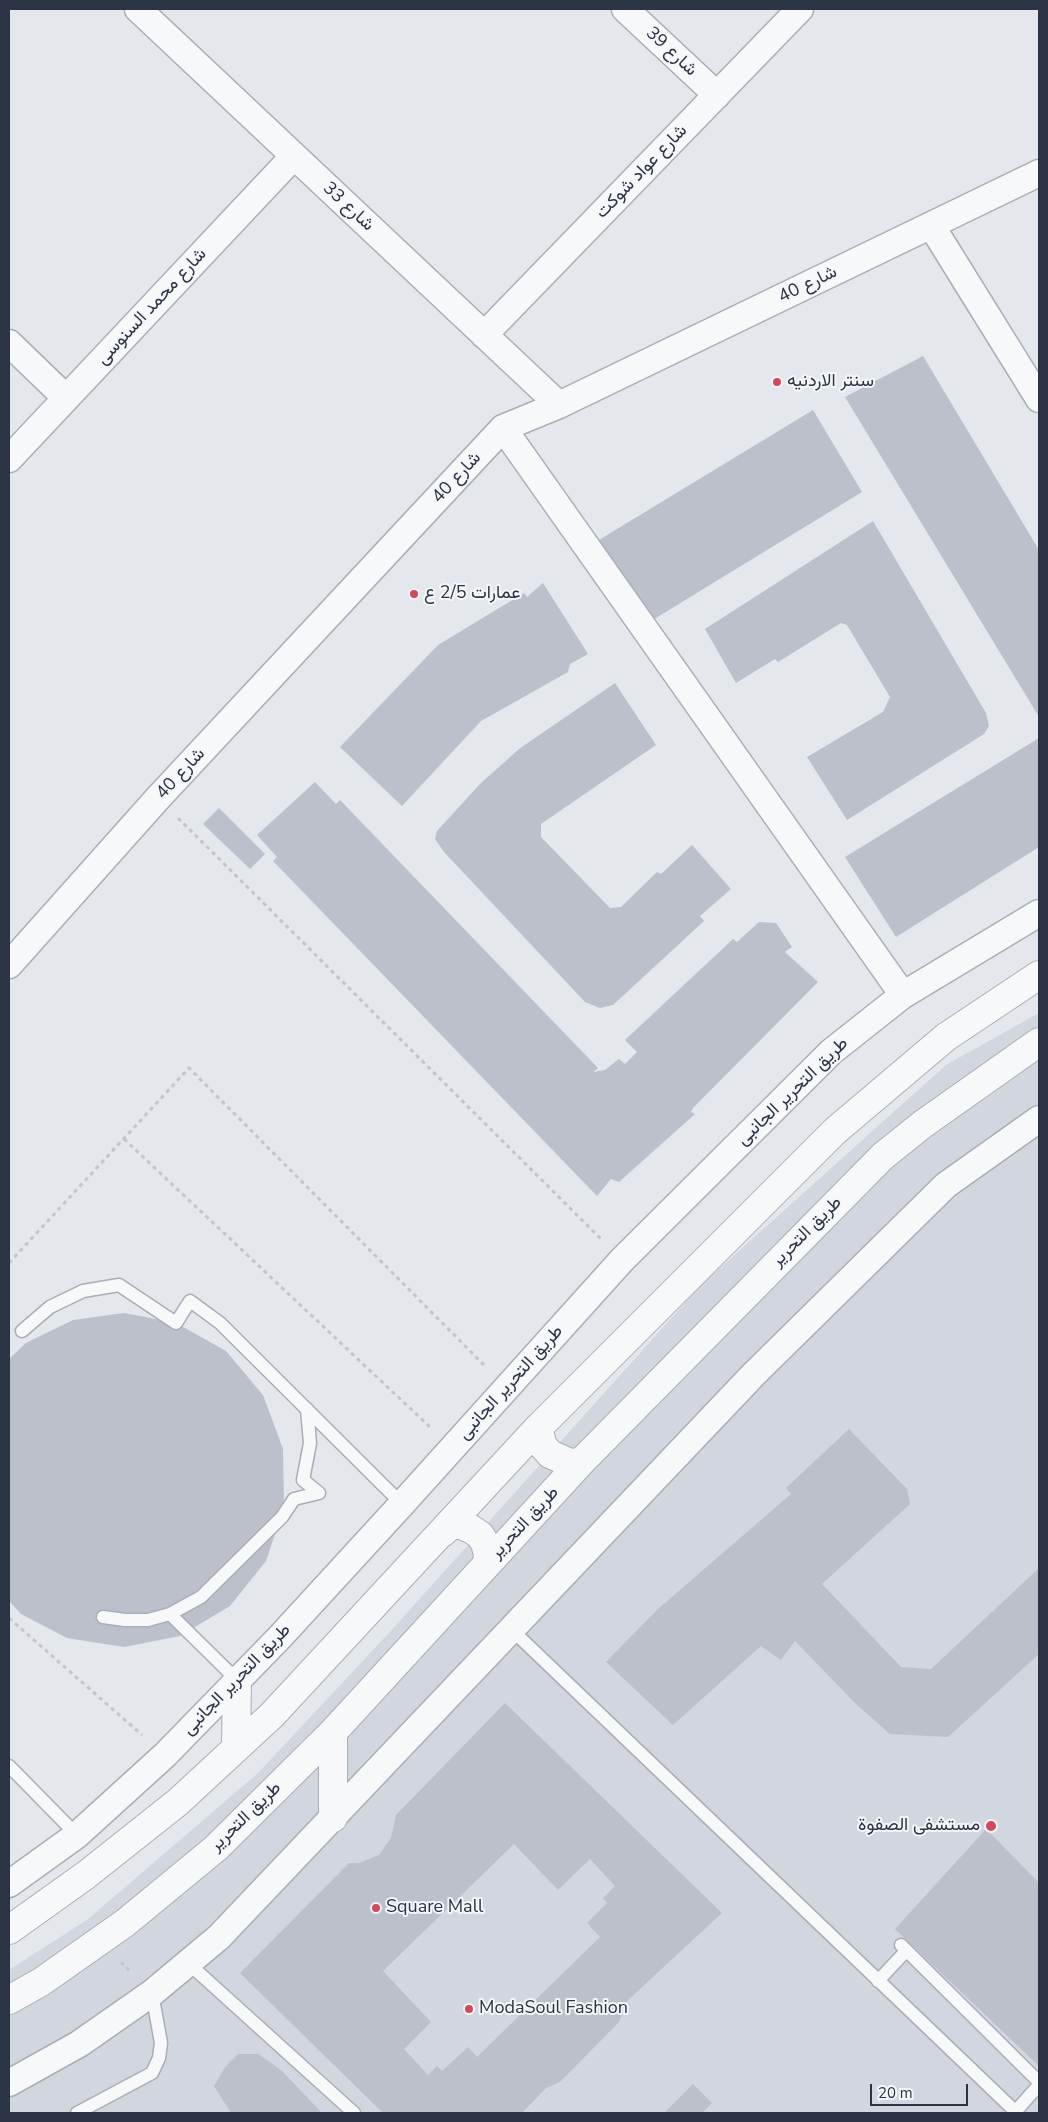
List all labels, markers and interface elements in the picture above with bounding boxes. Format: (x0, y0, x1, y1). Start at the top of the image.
street label: شارع 39 (641, 23, 701, 81)
street label: شارع عواد شوكت (592, 120, 692, 224)
street label: شارع 33 (318, 178, 378, 236)
street label: شارع محمد السنوسى (92, 244, 212, 370)
street label: شارع 40 (775, 262, 841, 308)
place label: سنتر الاردنيه (787, 371, 874, 393)
marker: سنتر الاردنيه (771, 376, 783, 388)
street label: شارع 40 (428, 448, 486, 508)
place label: عمارات 2/5 ع (424, 583, 520, 605)
marker: عمارات 2/5 ع (408, 588, 420, 600)
street label: شارع 40 (152, 744, 210, 804)
street label: طريق التحرير الجانبى (733, 1033, 853, 1151)
street label: طريق التحرير (767, 1192, 847, 1272)
street label: طريق التحرير الجانبى (454, 1321, 568, 1445)
street label: طريق التحرير (486, 1482, 564, 1564)
street label: طريق التحرير الجانبى (178, 1620, 296, 1740)
street label: طريق التحرير (206, 1778, 286, 1856)
place label: مستشفى الصفوة (858, 1815, 980, 1837)
marker: مستشفى الصفوة (984, 1819, 998, 1833)
place label: Square Mall (386, 1897, 483, 1919)
marker: Square Mall (370, 1902, 382, 1914)
place label: ModaSoul Fashion (479, 1998, 628, 2020)
marker: ModaSoul Fashion (463, 2003, 475, 2015)
scale bar (873, 2074, 970, 2106)
text: 20 m (878, 2083, 913, 2103)

